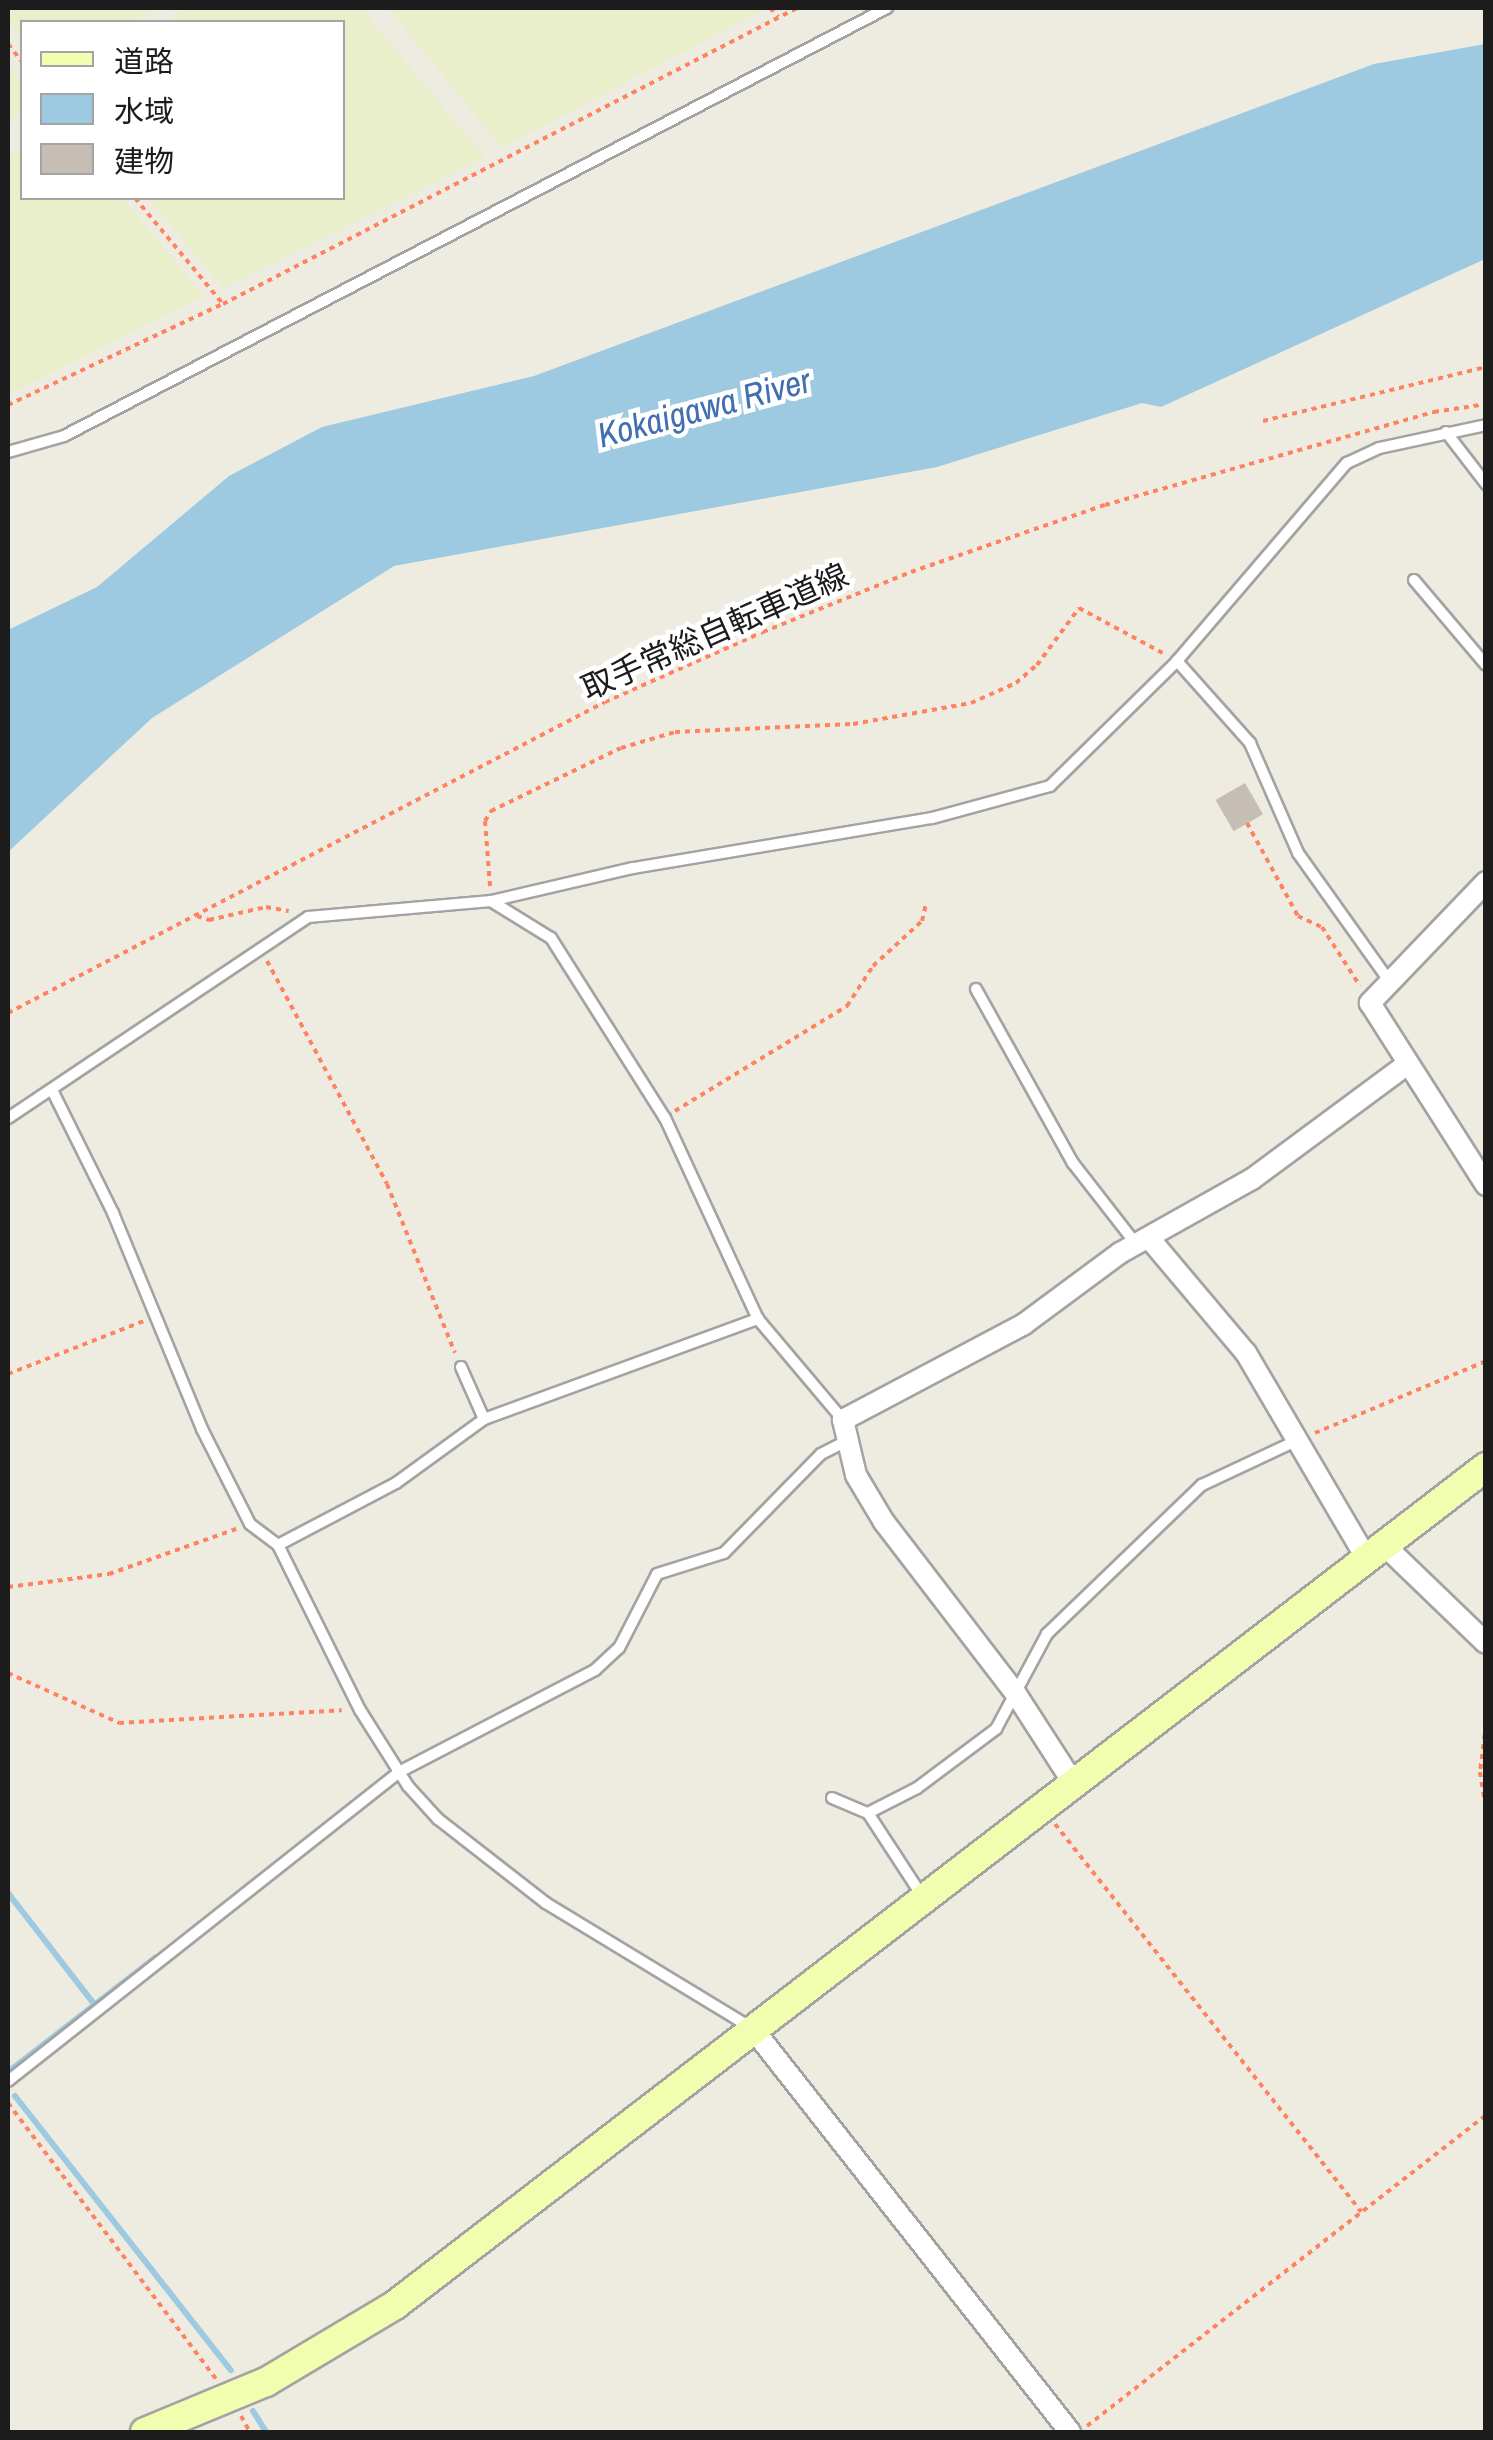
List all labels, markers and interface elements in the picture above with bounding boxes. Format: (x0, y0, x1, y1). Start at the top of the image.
legend (20, 20, 345, 200)
text: 道路 (114, 41, 174, 81)
text: 水域 (114, 91, 174, 131)
text: 建物 (114, 141, 174, 181)
water label: Kokaigawa River (593, 359, 815, 457)
street label: 取手常総自転車道線 (576, 556, 854, 708)

